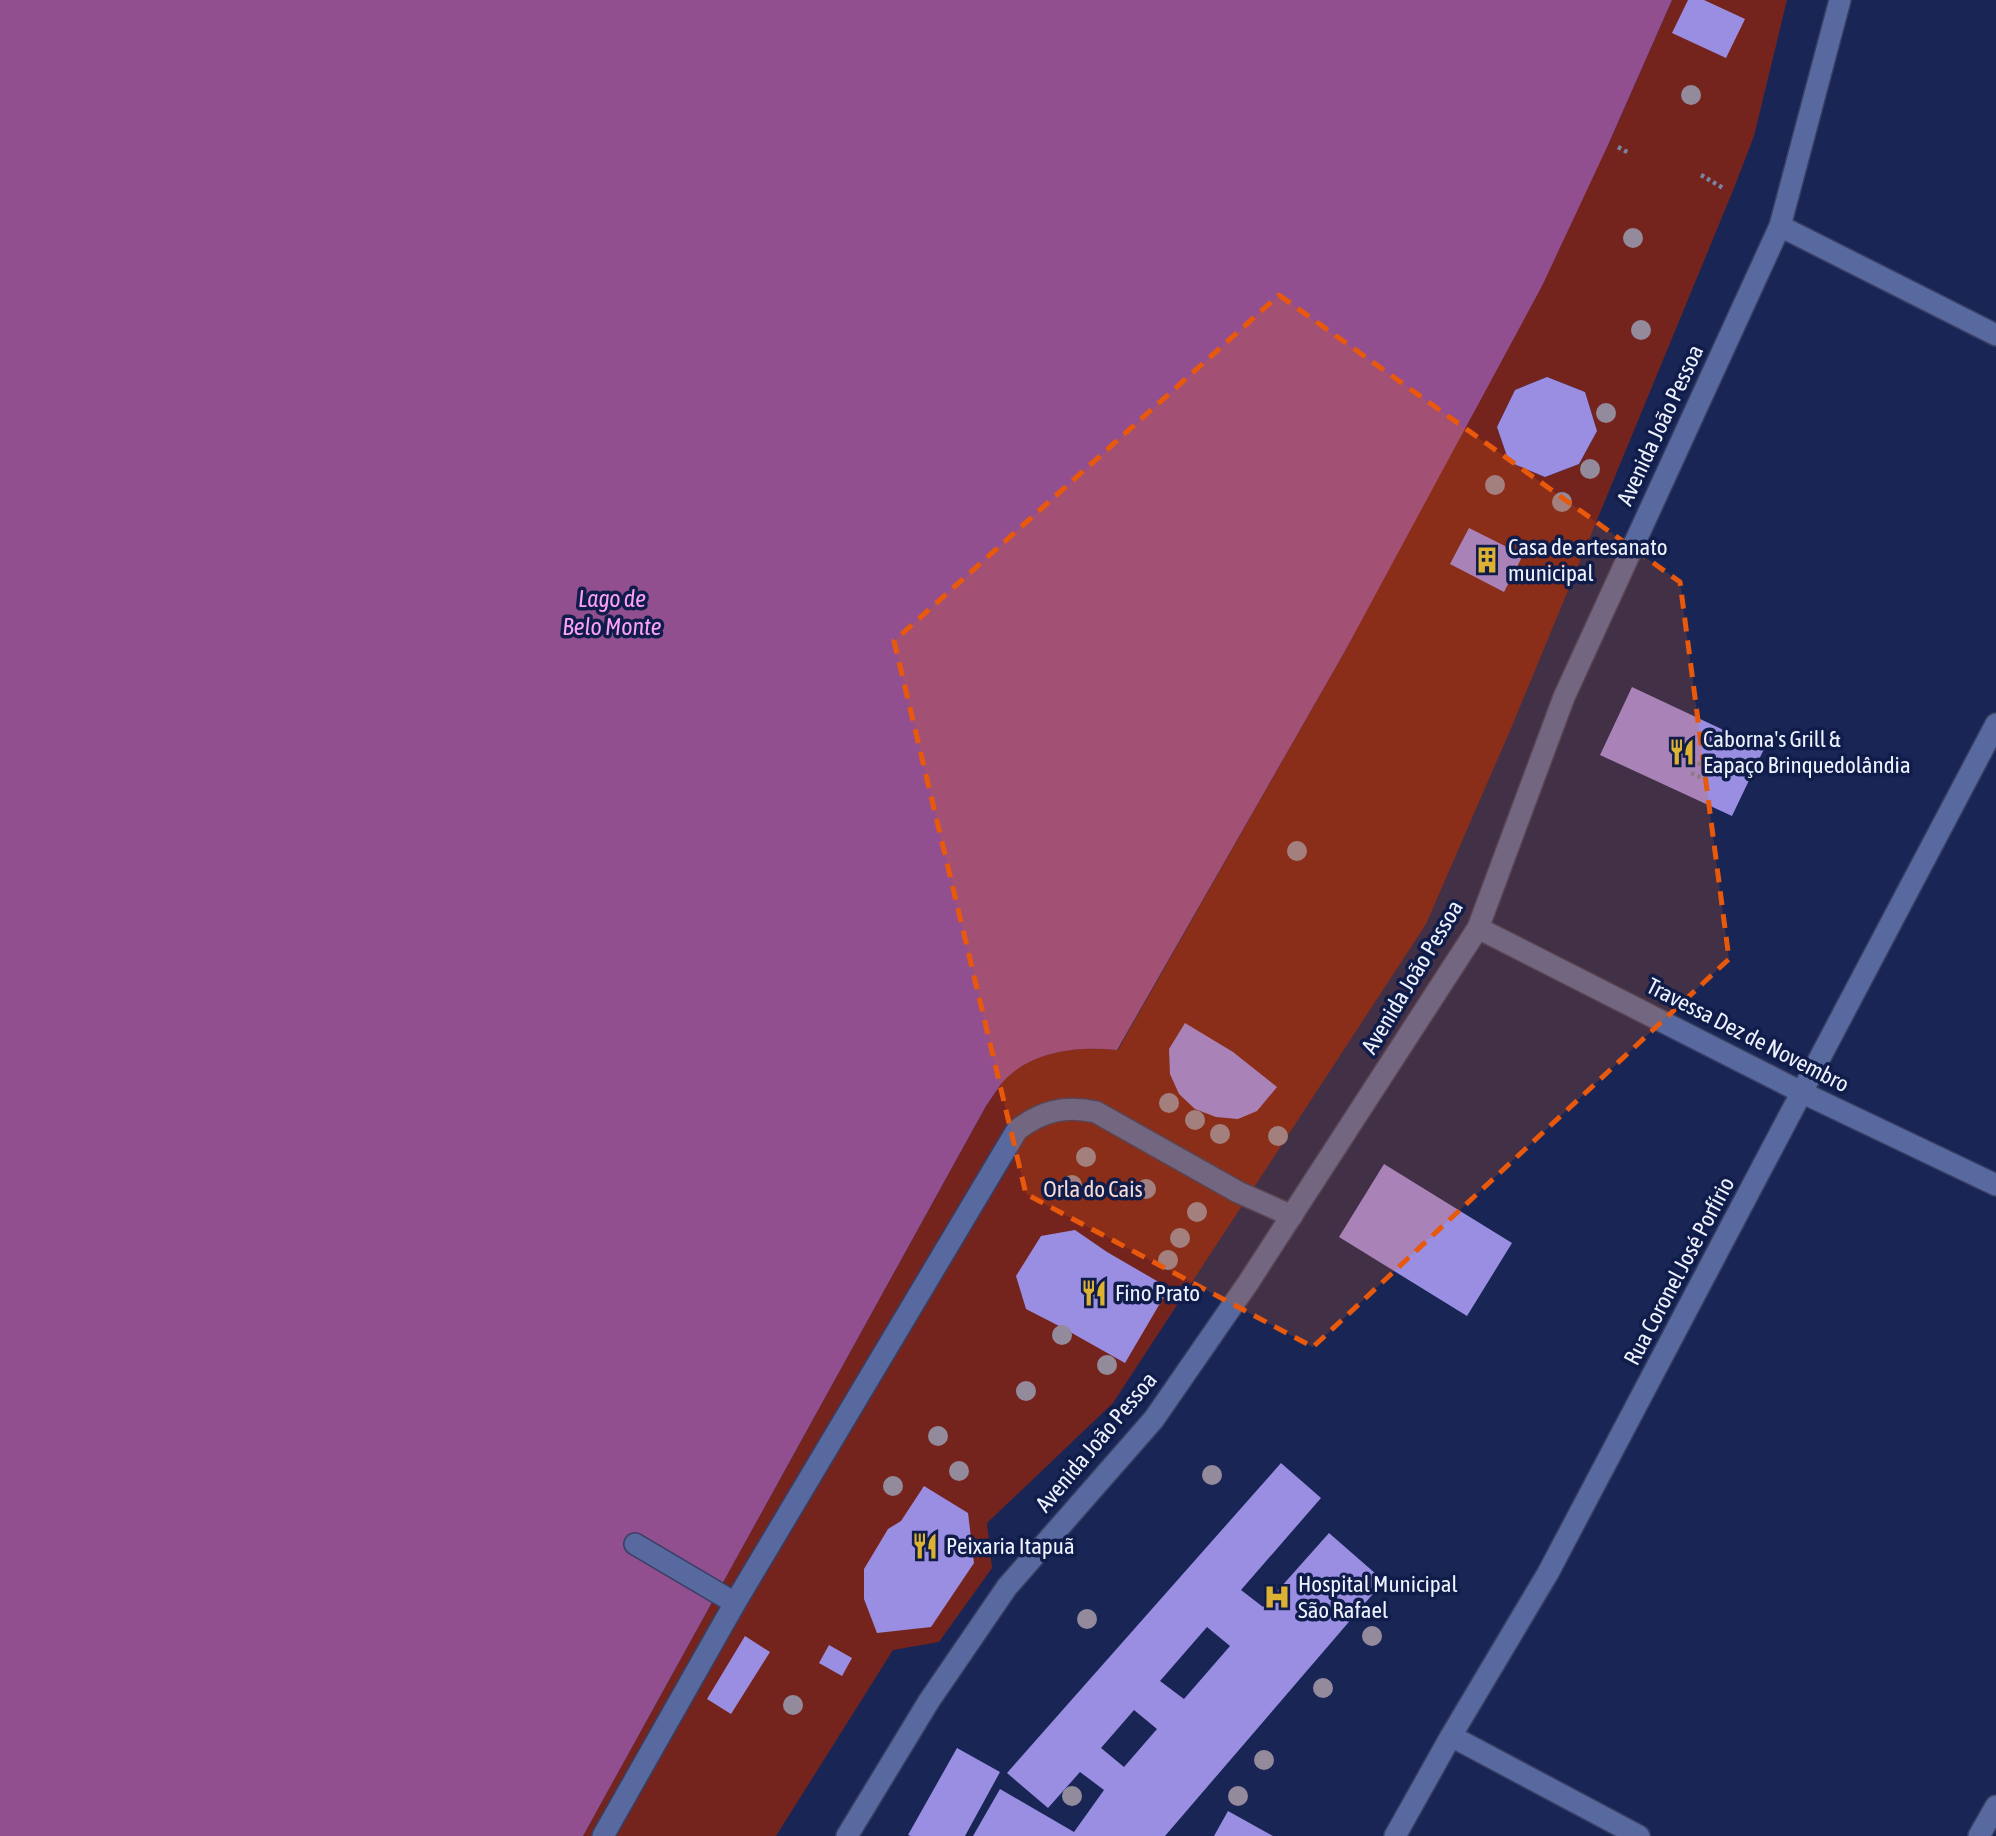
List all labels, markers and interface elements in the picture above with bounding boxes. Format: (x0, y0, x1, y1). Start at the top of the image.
street label: Avenida João Pessoa (1611, 341, 1709, 509)
place label: Casa de artesanato municipal (1508, 534, 1667, 586)
building icon: Casa de artesanato municipal (1472, 545, 1502, 575)
water label: Lago de Belo Monte (562, 585, 662, 640)
place label: Caborna's Grill & Eapaço Brinquedolândia (1703, 726, 1911, 778)
restaurant icon: Caborna's Grill & Eapaço Brinquedolândia (1667, 737, 1697, 767)
street label: Avenida João Pessoa (1356, 896, 1468, 1058)
street label: Travessa Dez de Novembro (1642, 973, 1854, 1097)
street label: Rua Coronel José Porfírio (1618, 1173, 1740, 1369)
park label: Orla do Cais (1043, 1176, 1143, 1202)
restaurant icon: Fino Prato (1079, 1278, 1109, 1308)
place label: Fino Prato (1115, 1280, 1200, 1306)
street label: Avenida João Pessoa (1030, 1367, 1162, 1517)
restaurant icon: Peixaria Itapuã (910, 1531, 940, 1561)
place label: Peixaria Itapuã (946, 1533, 1075, 1559)
place label: Hospital Municipal São Rafael (1298, 1571, 1458, 1623)
hospital icon: Hospital Municipal São Rafael (1262, 1582, 1292, 1612)

